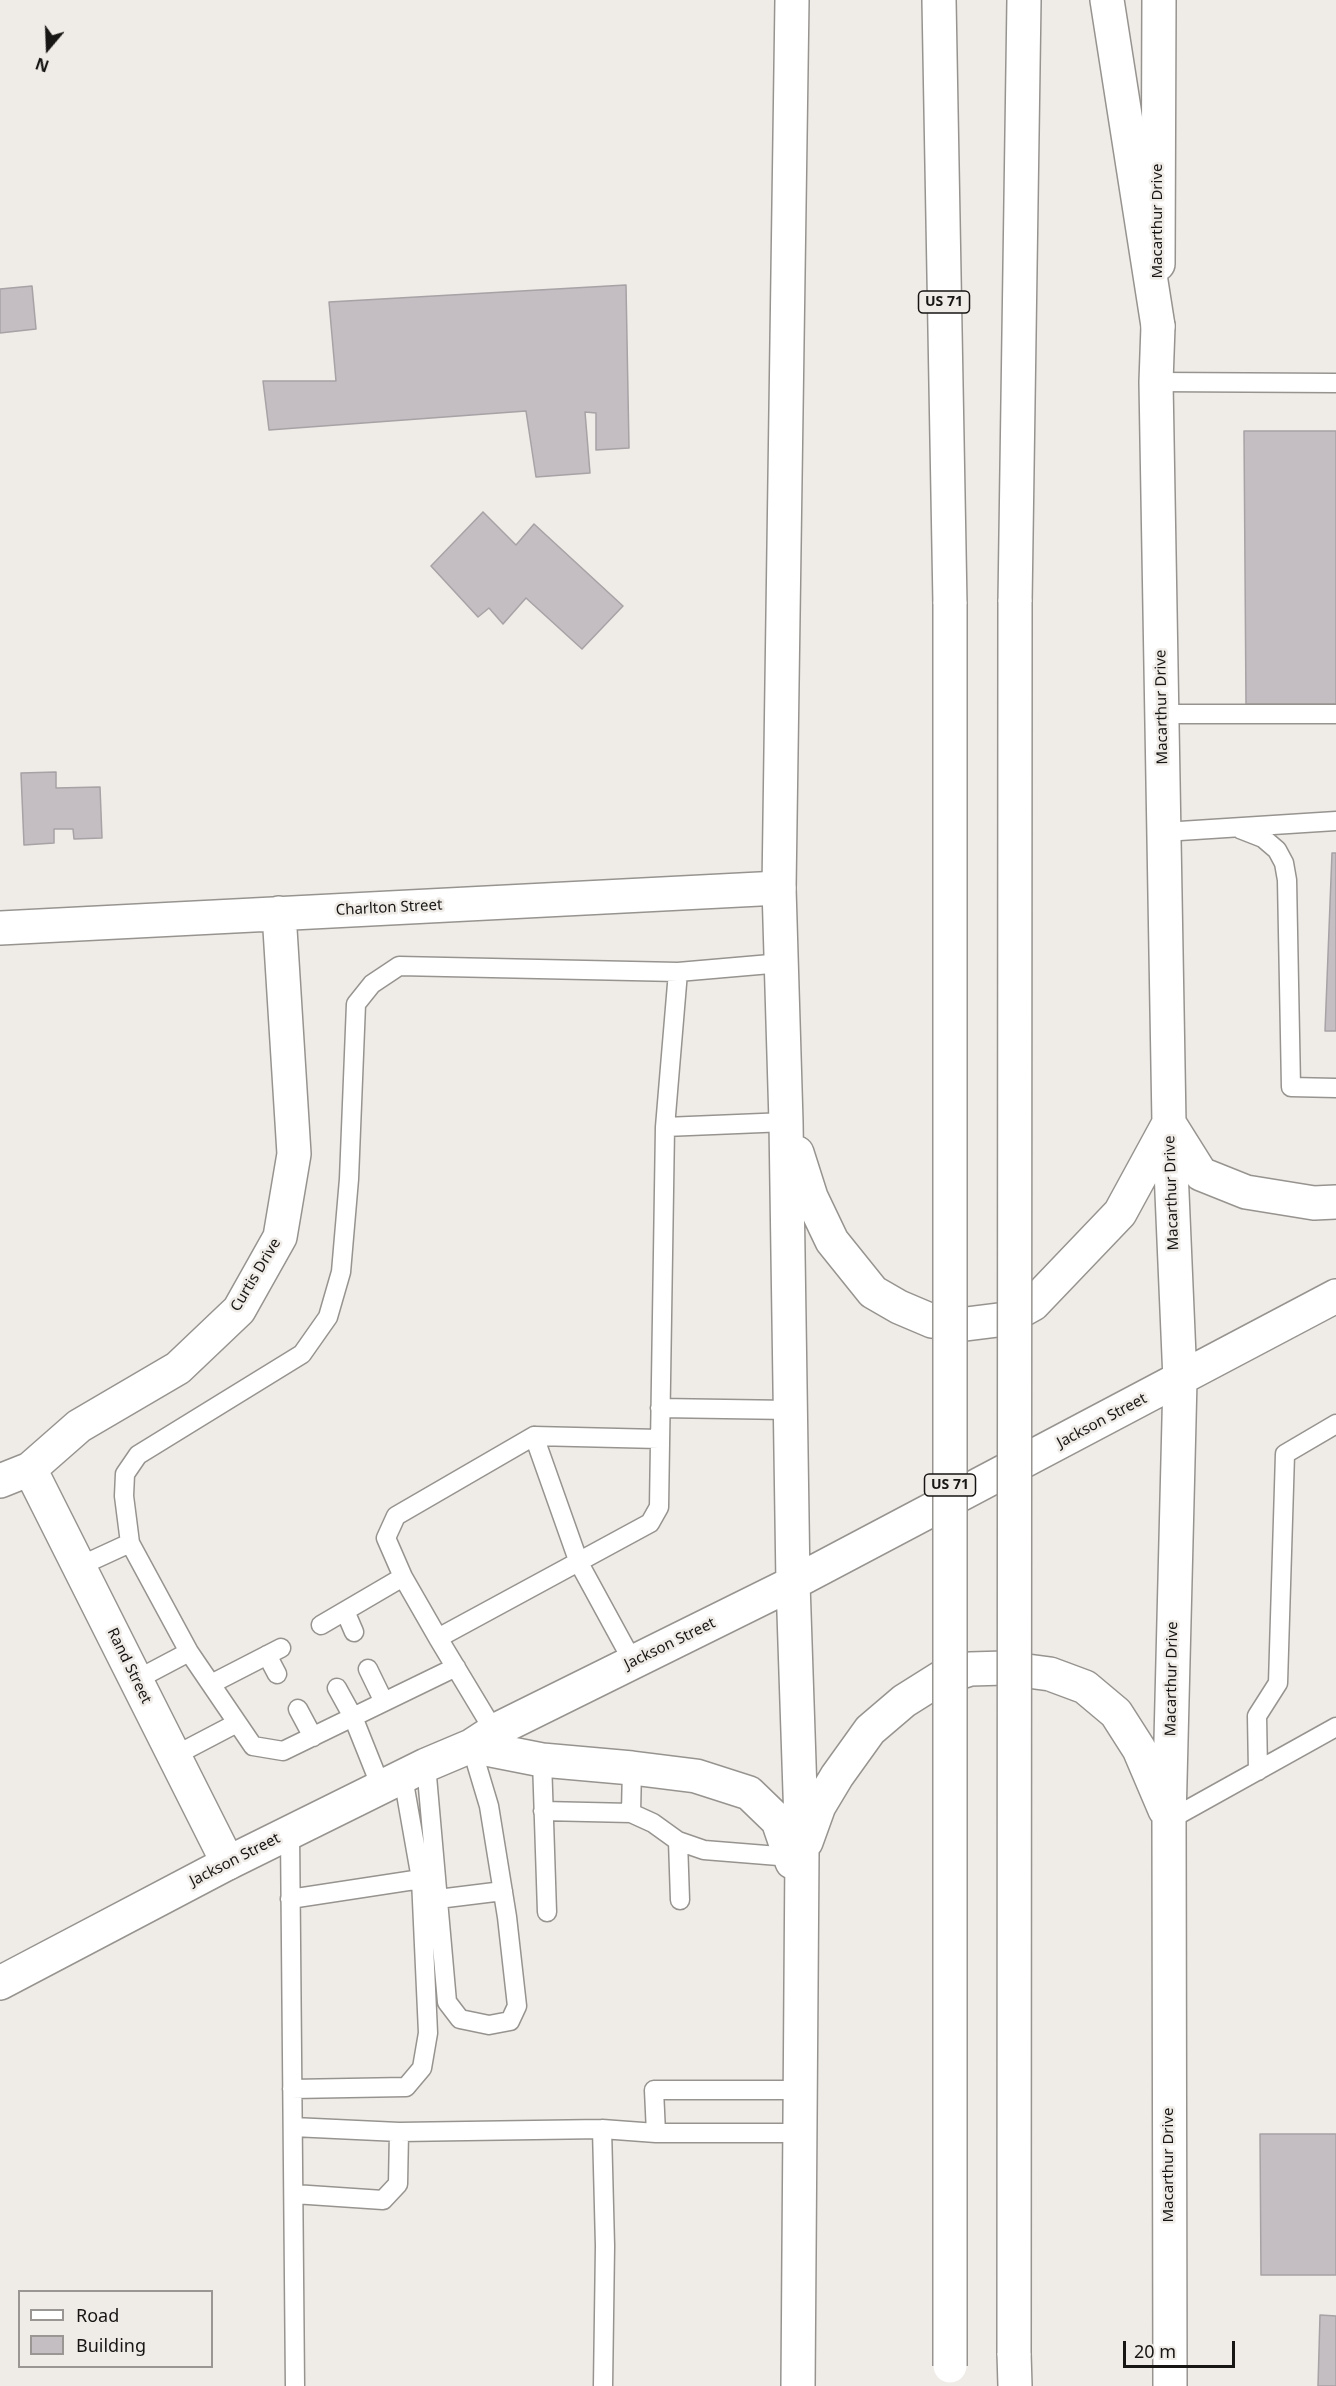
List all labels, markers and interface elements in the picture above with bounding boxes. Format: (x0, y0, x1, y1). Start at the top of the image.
north arrow (18, 18, 78, 78)
text: N (32, 53, 52, 78)
street label: Macarthur Drive (1149, 164, 1167, 278)
road number: US 71 (918, 291, 970, 313)
street label: Macarthur Drive (1152, 649, 1172, 765)
street label: Charlton Street (335, 896, 443, 920)
street label: Macarthur Drive (1161, 1135, 1183, 1251)
street label: Curtis Drive (227, 1235, 285, 1315)
street label: Jackson Street (1054, 1390, 1150, 1452)
road number: US 71 (924, 1474, 976, 1496)
street label: Jackson Street (622, 1614, 718, 1674)
street label: Macarthur Drive (1162, 1621, 1182, 1737)
street label: Rand Street (103, 1625, 155, 1707)
street label: Jackson Street (187, 1830, 283, 1890)
street label: Macarthur Drive (1160, 2108, 1178, 2222)
legend (18, 2290, 213, 2368)
text: Road (76, 2303, 119, 2327)
scale bar (1126, 2329, 1238, 2367)
text: Building (76, 2333, 146, 2357)
text: 20 m (1134, 2339, 1176, 2363)

